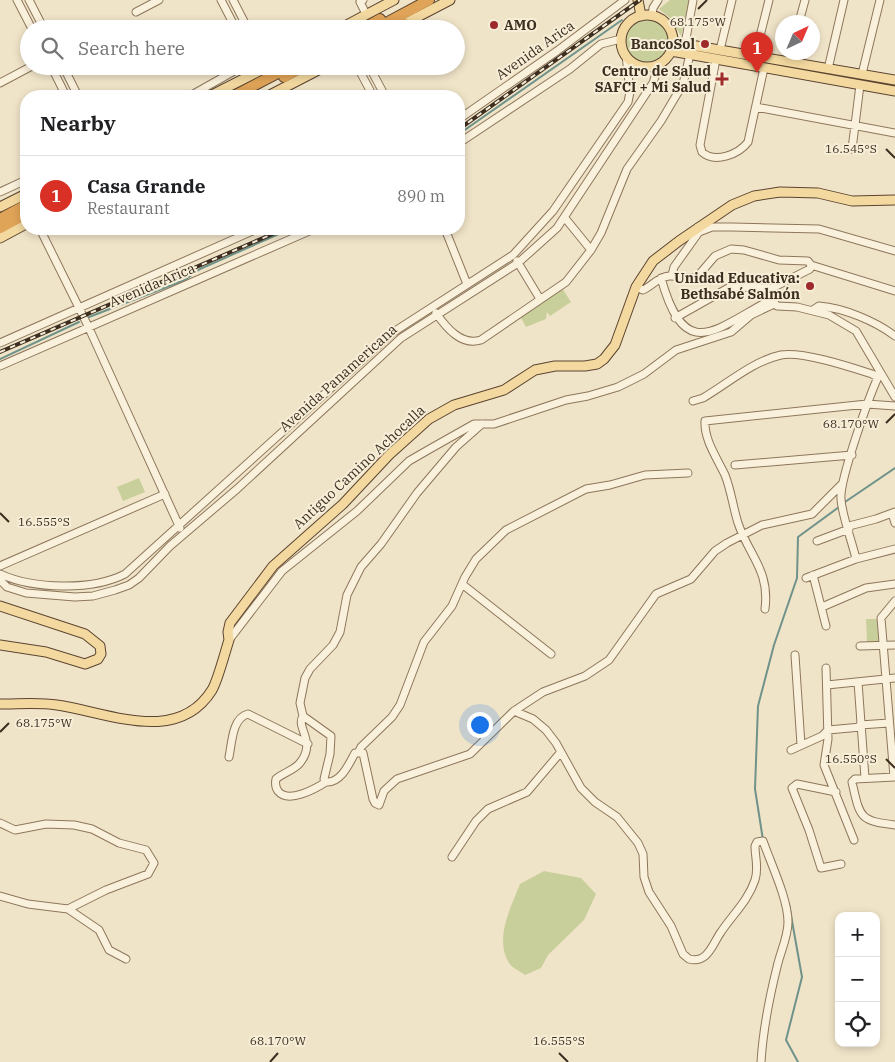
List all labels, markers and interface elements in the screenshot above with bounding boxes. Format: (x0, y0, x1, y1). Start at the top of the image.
text: 68.175°W (670, 14, 727, 29)
north arrow (775, 15, 820, 60)
street label: Avenida Arica (492, 16, 578, 84)
place label: AMO (504, 16, 537, 34)
marker: AMO (488, 19, 500, 31)
search box (20, 20, 465, 75)
pin: 1 (741, 32, 773, 73)
icon: search (38, 34, 66, 62)
place label: BancoSol (631, 35, 695, 53)
text: Search here (78, 36, 185, 60)
marker: BancoSol (699, 38, 711, 50)
place label: Centro de Salud SAFCI + Mi Salud (595, 62, 711, 96)
marker: Centro de Salud SAFCI + Mi Salud (715, 72, 729, 86)
text: Nearby (40, 109, 116, 137)
text: 16.545°S (825, 141, 877, 156)
text: Casa Grande (87, 174, 205, 198)
text: 1 (51, 186, 61, 206)
text: 890 m (397, 186, 445, 206)
text: Restaurant (87, 198, 170, 218)
street label: Avenida Arica (106, 259, 198, 311)
place label: Unidad Educativa: Bethsabé Salmón (674, 269, 800, 303)
marker: Unidad Educativa: Bethsabé Salmón (804, 280, 816, 292)
street label: Avenida Panamericana (275, 320, 401, 436)
street label: Antiguo Camino Achocalla (289, 401, 429, 533)
text: 68.170°W (823, 416, 880, 431)
text: 16.555°S (18, 514, 70, 529)
your location (467, 712, 493, 738)
text: 68.175°W (16, 715, 73, 730)
text: 16.550°S (825, 751, 877, 766)
map controls (835, 912, 880, 1047)
button: + (835, 912, 880, 957)
button: − (835, 957, 880, 1002)
button: locate (835, 1002, 880, 1047)
text: 68.170°W (250, 1033, 307, 1048)
text: 16.555°S (533, 1033, 585, 1048)

